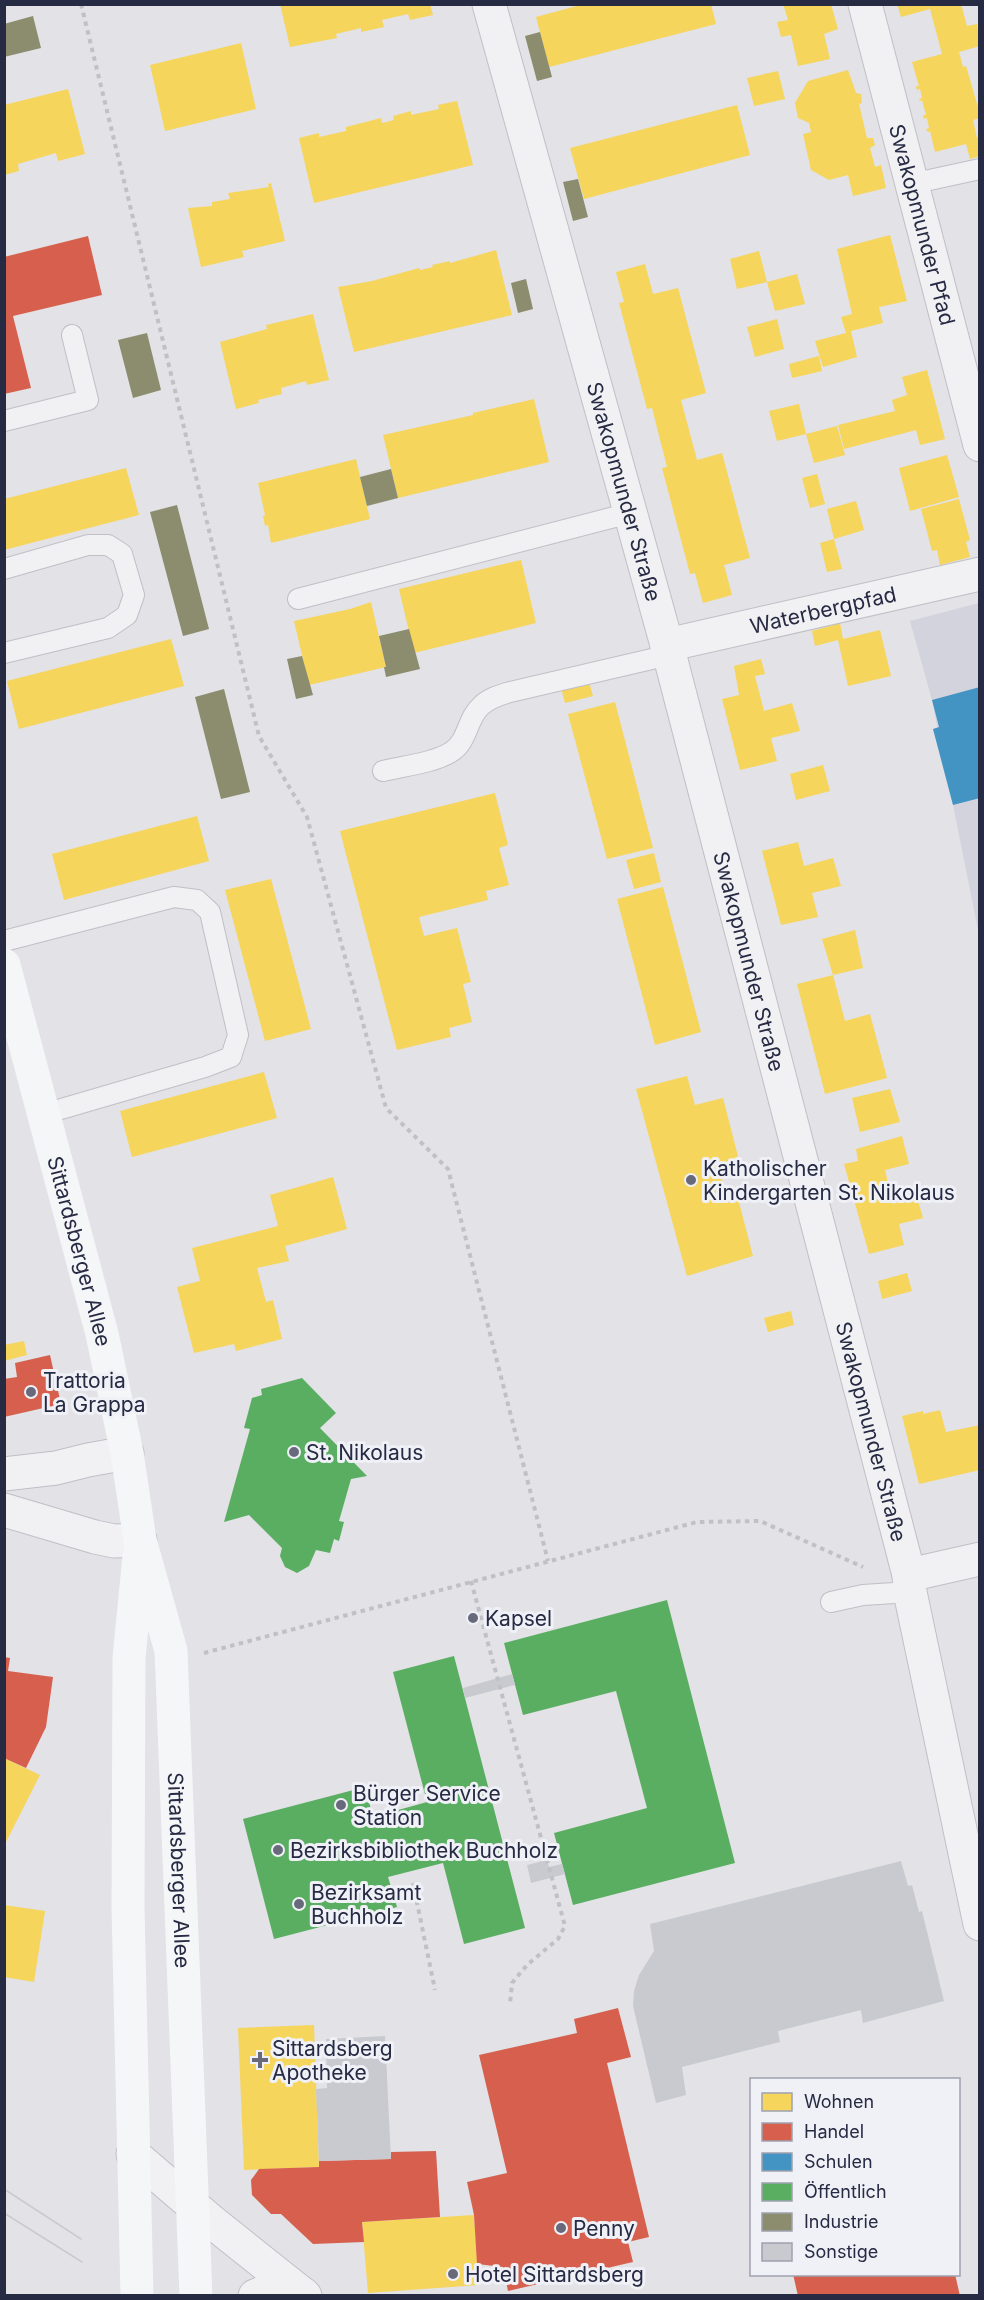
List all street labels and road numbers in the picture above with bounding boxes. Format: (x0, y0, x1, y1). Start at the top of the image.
street label: Swakopmunder Pfad (884, 121, 961, 328)
street label: Swakopmunder Straße (582, 379, 667, 604)
street label: Waterbergpfad (748, 581, 899, 638)
street label: Swakopmunder Straße (709, 849, 790, 1074)
street label: Sittardsberger Allee (43, 1153, 117, 1349)
street label: Swakopmunder Straße (831, 1319, 912, 1544)
street label: Sittardsberger Allee (163, 1772, 196, 1969)

